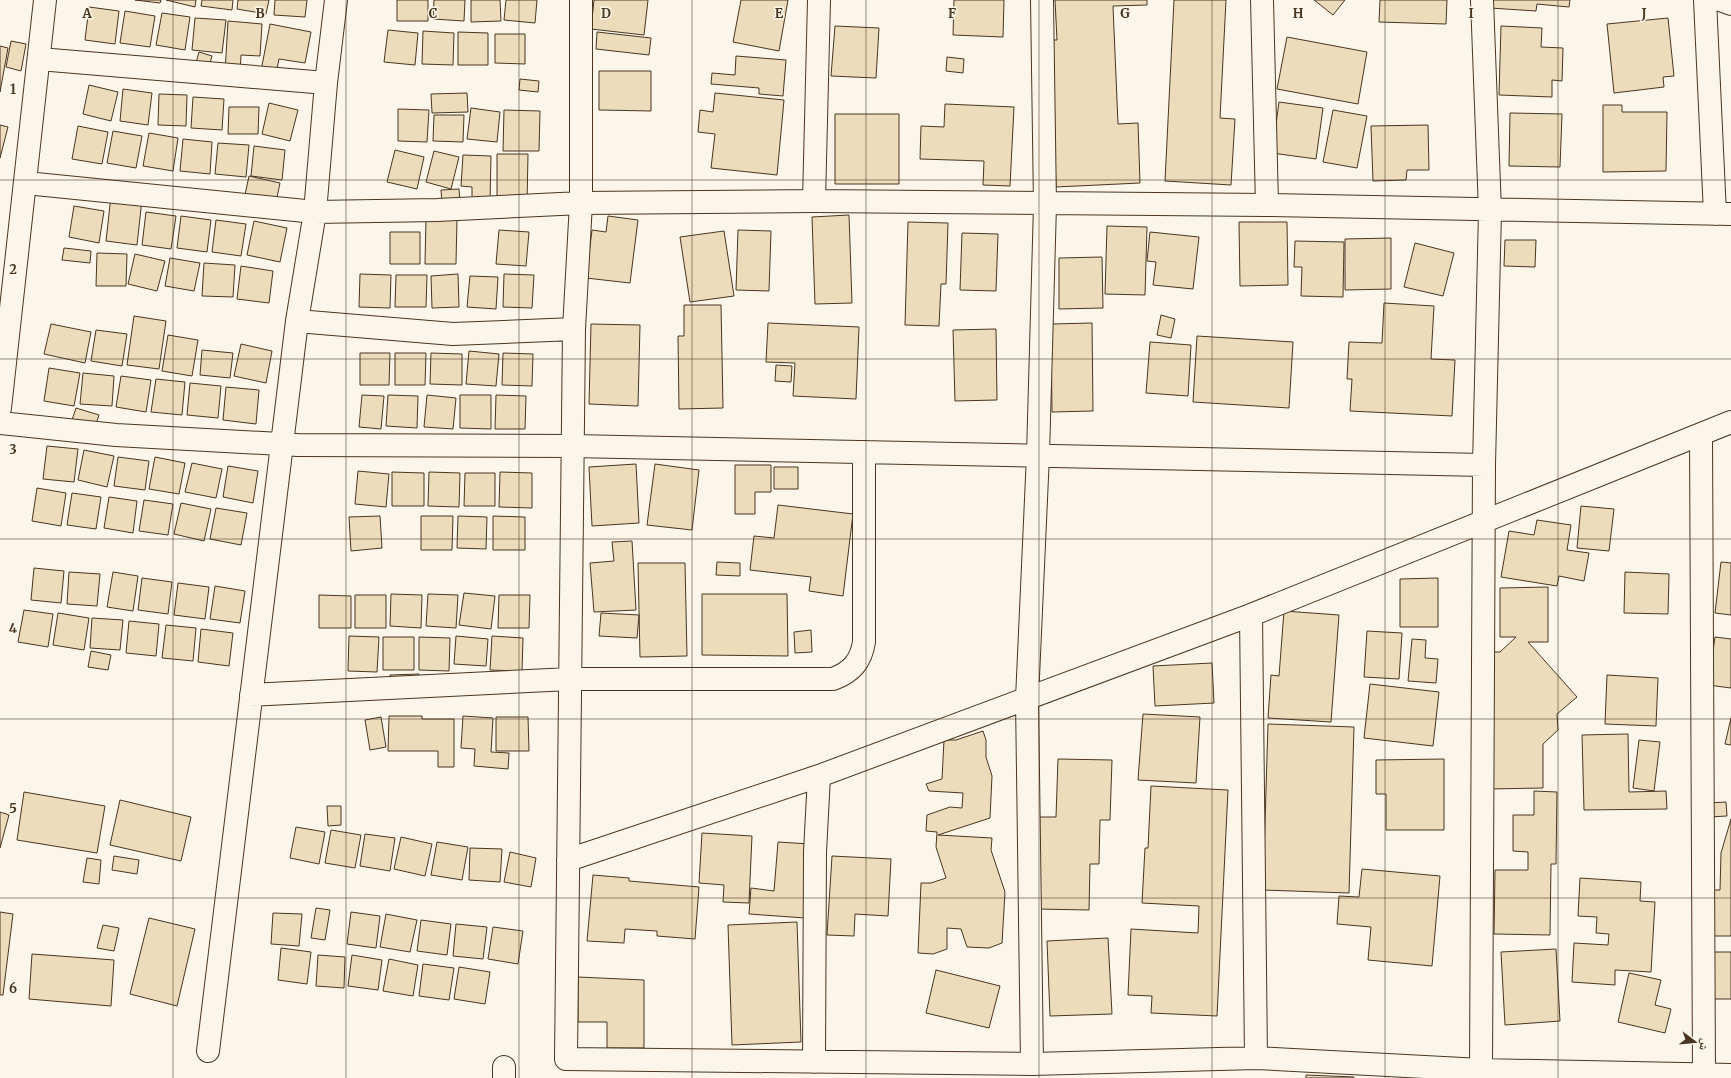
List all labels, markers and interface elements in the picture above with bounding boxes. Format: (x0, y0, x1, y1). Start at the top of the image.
text: A (81, 5, 92, 22)
text: B (255, 5, 265, 22)
text: C (429, 5, 438, 22)
text: D (601, 5, 611, 22)
text: E (775, 5, 784, 22)
text: F (948, 5, 956, 22)
text: G (1120, 5, 1130, 22)
text: H (1293, 5, 1304, 22)
text: I (1468, 5, 1474, 22)
text: J (1640, 5, 1647, 22)
text: 1 (10, 81, 16, 98)
text: 2 (9, 261, 17, 278)
text: 3 (9, 441, 17, 458)
text: 4 (9, 620, 18, 637)
text: 5 (9, 800, 17, 817)
text: 6 (9, 980, 17, 997)
north arrow (1675, 1022, 1715, 1062)
text: ش (1695, 1037, 1713, 1053)

